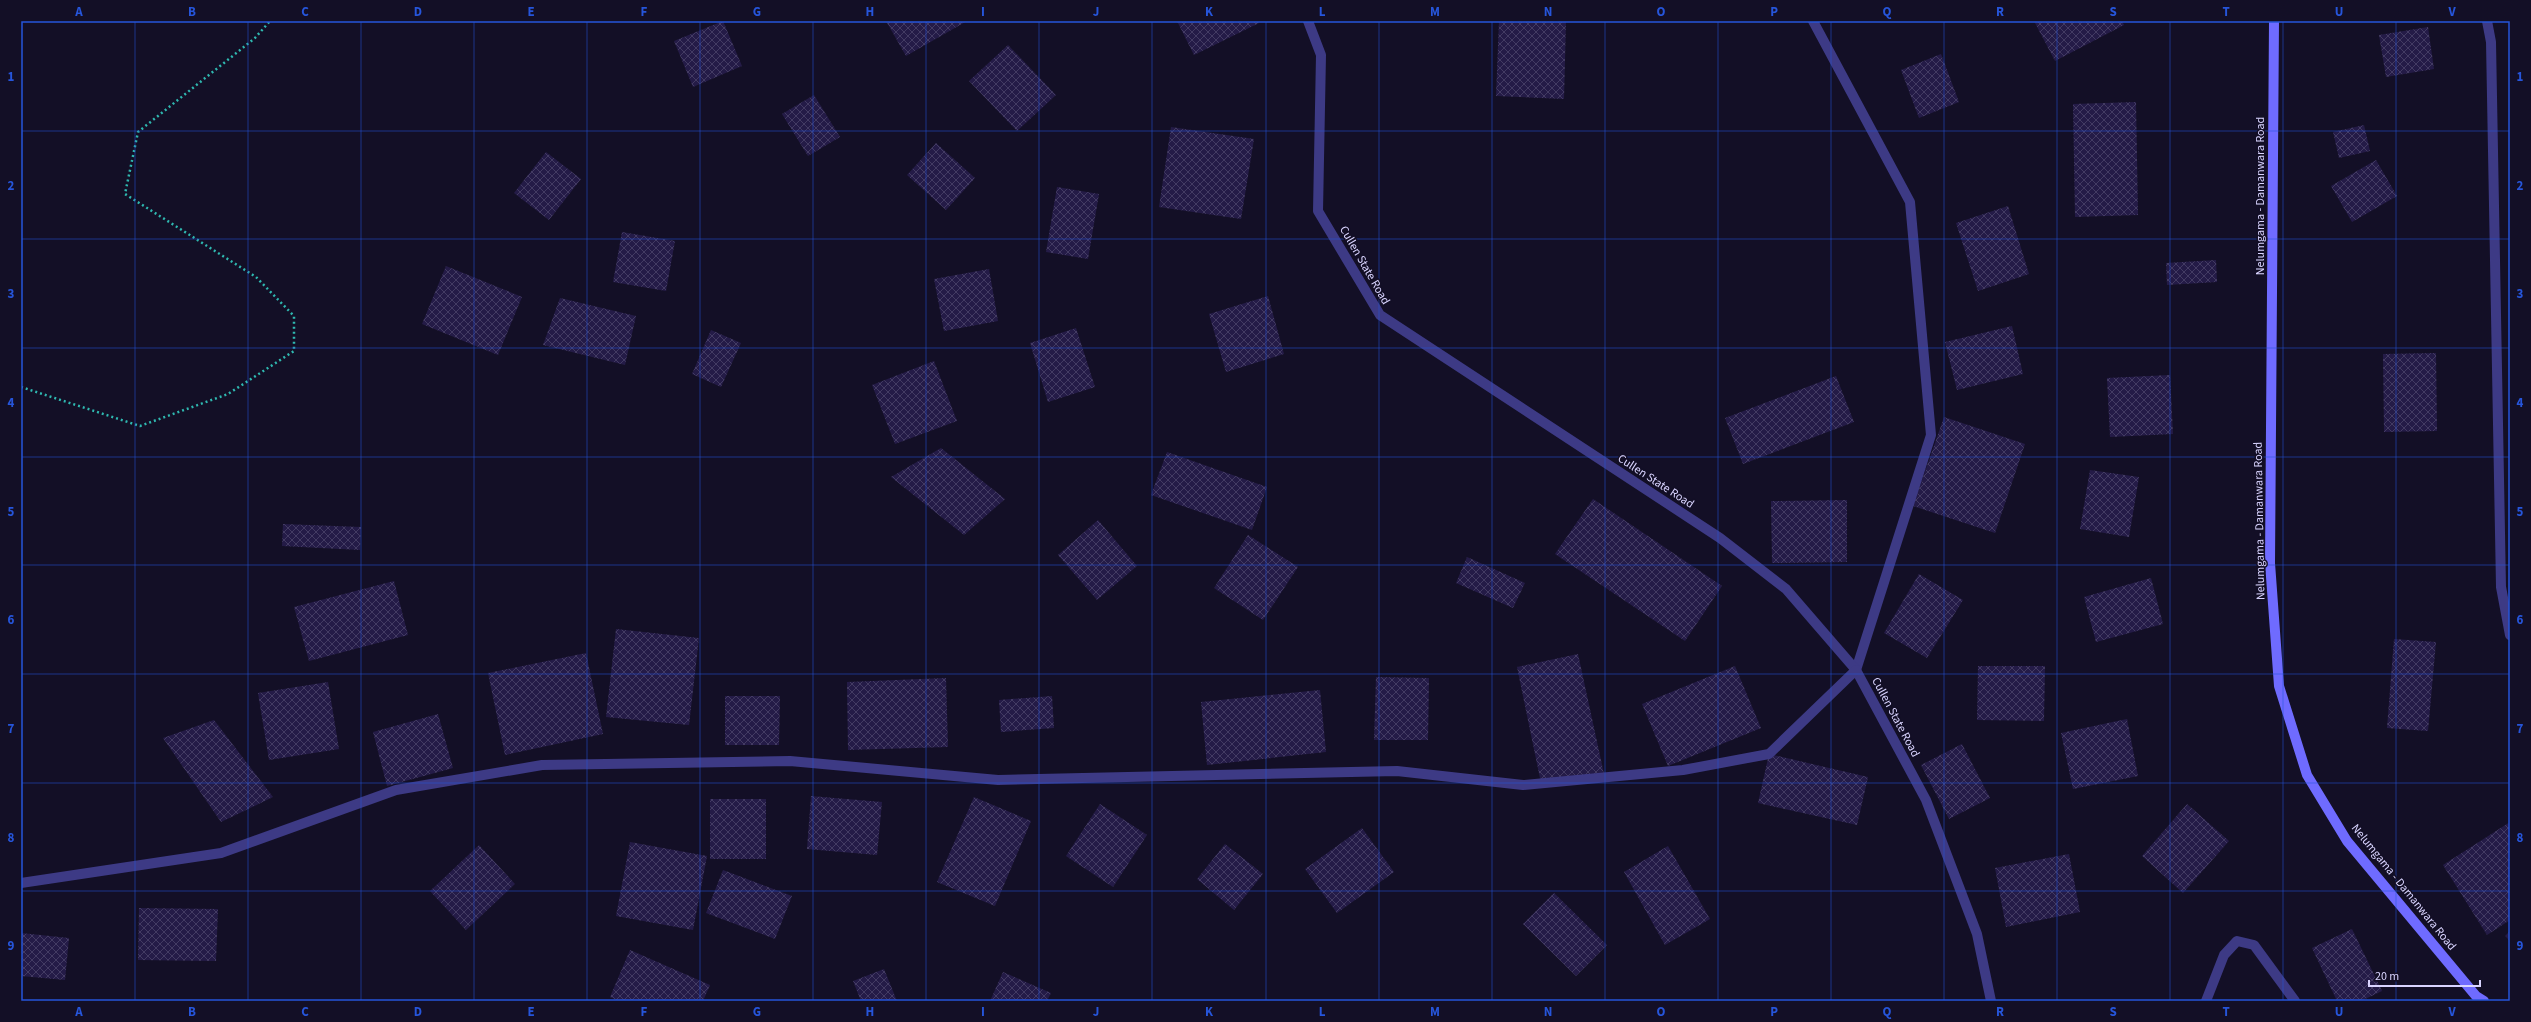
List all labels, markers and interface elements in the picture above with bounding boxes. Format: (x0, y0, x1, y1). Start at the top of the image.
text: A (74, 3, 83, 21)
text: B (188, 3, 196, 21)
text: C (301, 3, 309, 21)
text: D (414, 3, 422, 21)
text: E (527, 3, 535, 21)
text: F (641, 3, 648, 21)
text: G (753, 3, 761, 21)
text: H (866, 3, 874, 21)
text: I (981, 3, 985, 21)
text: J (1093, 3, 1099, 21)
text: K (1205, 3, 1214, 21)
text: L (1319, 3, 1326, 21)
text: M (1430, 3, 1440, 21)
text: N (1544, 3, 1552, 21)
text: O (1657, 3, 1666, 21)
text: P (1770, 3, 1778, 21)
text: Q (1883, 3, 1892, 21)
text: R (1996, 3, 2004, 21)
text: S (2109, 3, 2117, 21)
text: T (2222, 3, 2230, 21)
text: U (2335, 3, 2343, 21)
text: V (2447, 3, 2456, 21)
text: 1 (8, 68, 15, 86)
text: 1 (2517, 68, 2524, 86)
street label: Nelumgama - Damanwara Road (2252, 117, 2269, 275)
text: 2 (8, 177, 15, 195)
text: 2 (2517, 177, 2524, 195)
street label: Cullen State Road (1335, 223, 1394, 308)
text: 3 (8, 285, 15, 303)
text: 3 (2517, 285, 2524, 303)
text: 4 (8, 394, 15, 412)
text: 4 (2517, 394, 2524, 412)
street label: Nelumgama - Damanwara Road (2250, 442, 2269, 600)
street label: Cullen State Road (1614, 450, 1697, 513)
text: 5 (8, 503, 15, 521)
text: 5 (2517, 503, 2524, 521)
text: 6 (8, 611, 15, 629)
text: 6 (2517, 611, 2524, 629)
street label: Cullen State Road (1867, 674, 1924, 760)
text: 7 (8, 720, 15, 738)
text: 7 (2517, 720, 2524, 738)
street label: Nelumgama - Damanwara Road (2347, 820, 2460, 954)
text: 8 (8, 829, 15, 847)
text: 8 (2517, 829, 2524, 847)
text: 9 (8, 937, 15, 955)
text: 9 (2517, 937, 2524, 955)
scale bar (2369, 962, 2480, 988)
text: 20 m (2375, 968, 2399, 985)
text: A (74, 1003, 83, 1021)
text: B (188, 1003, 196, 1021)
text: C (301, 1003, 309, 1021)
text: D (414, 1003, 422, 1021)
text: E (527, 1003, 535, 1021)
text: F (641, 1003, 648, 1021)
text: G (753, 1003, 761, 1021)
text: H (866, 1003, 874, 1021)
text: I (981, 1003, 985, 1021)
text: J (1093, 1003, 1099, 1021)
text: K (1205, 1003, 1214, 1021)
text: L (1319, 1003, 1326, 1021)
text: M (1430, 1003, 1440, 1021)
text: N (1544, 1003, 1552, 1021)
text: O (1657, 1003, 1666, 1021)
text: P (1770, 1003, 1778, 1021)
text: Q (1883, 1003, 1892, 1021)
text: R (1996, 1003, 2004, 1021)
text: S (2109, 1003, 2117, 1021)
text: T (2222, 1003, 2230, 1021)
text: U (2335, 1003, 2343, 1021)
text: V (2447, 1003, 2456, 1021)

